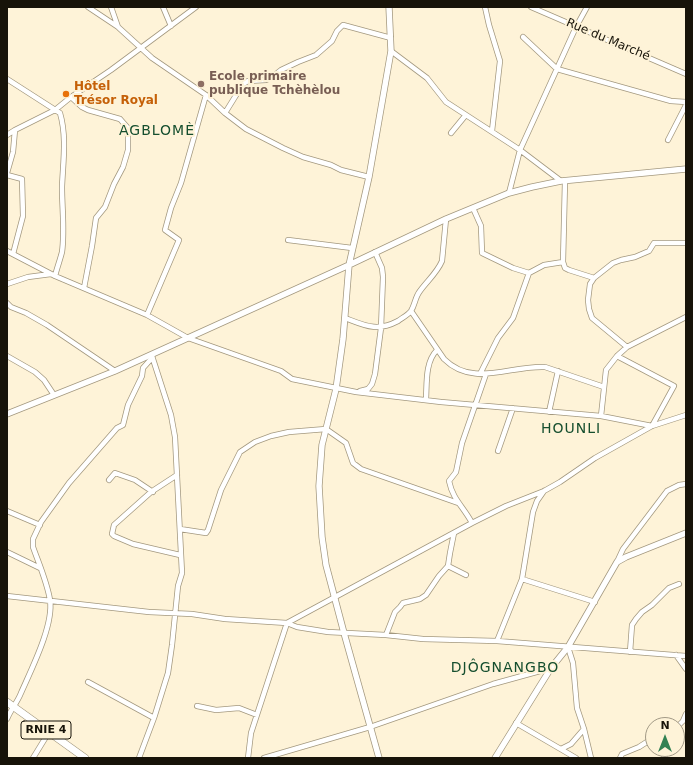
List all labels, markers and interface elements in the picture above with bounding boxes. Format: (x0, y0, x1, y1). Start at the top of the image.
street label: Rue du Marché (564, 16, 652, 64)
place label: Ecole primaire publique Tchèhèlou (209, 70, 340, 98)
marker: Ecole primaire publique Tchèhèlou (196, 79, 206, 89)
place label: Hôtel Trésor Royal (74, 80, 158, 108)
marker: Hôtel Trésor Royal (61, 89, 71, 99)
district label: AGBLOMÈ (119, 123, 195, 139)
district label: HOUNLI (541, 421, 601, 437)
district label: DJÔGNANGBO (451, 660, 559, 676)
north arrow (645, 717, 685, 757)
text: N (660, 719, 670, 732)
road number: RNIE 4 (21, 721, 71, 739)

